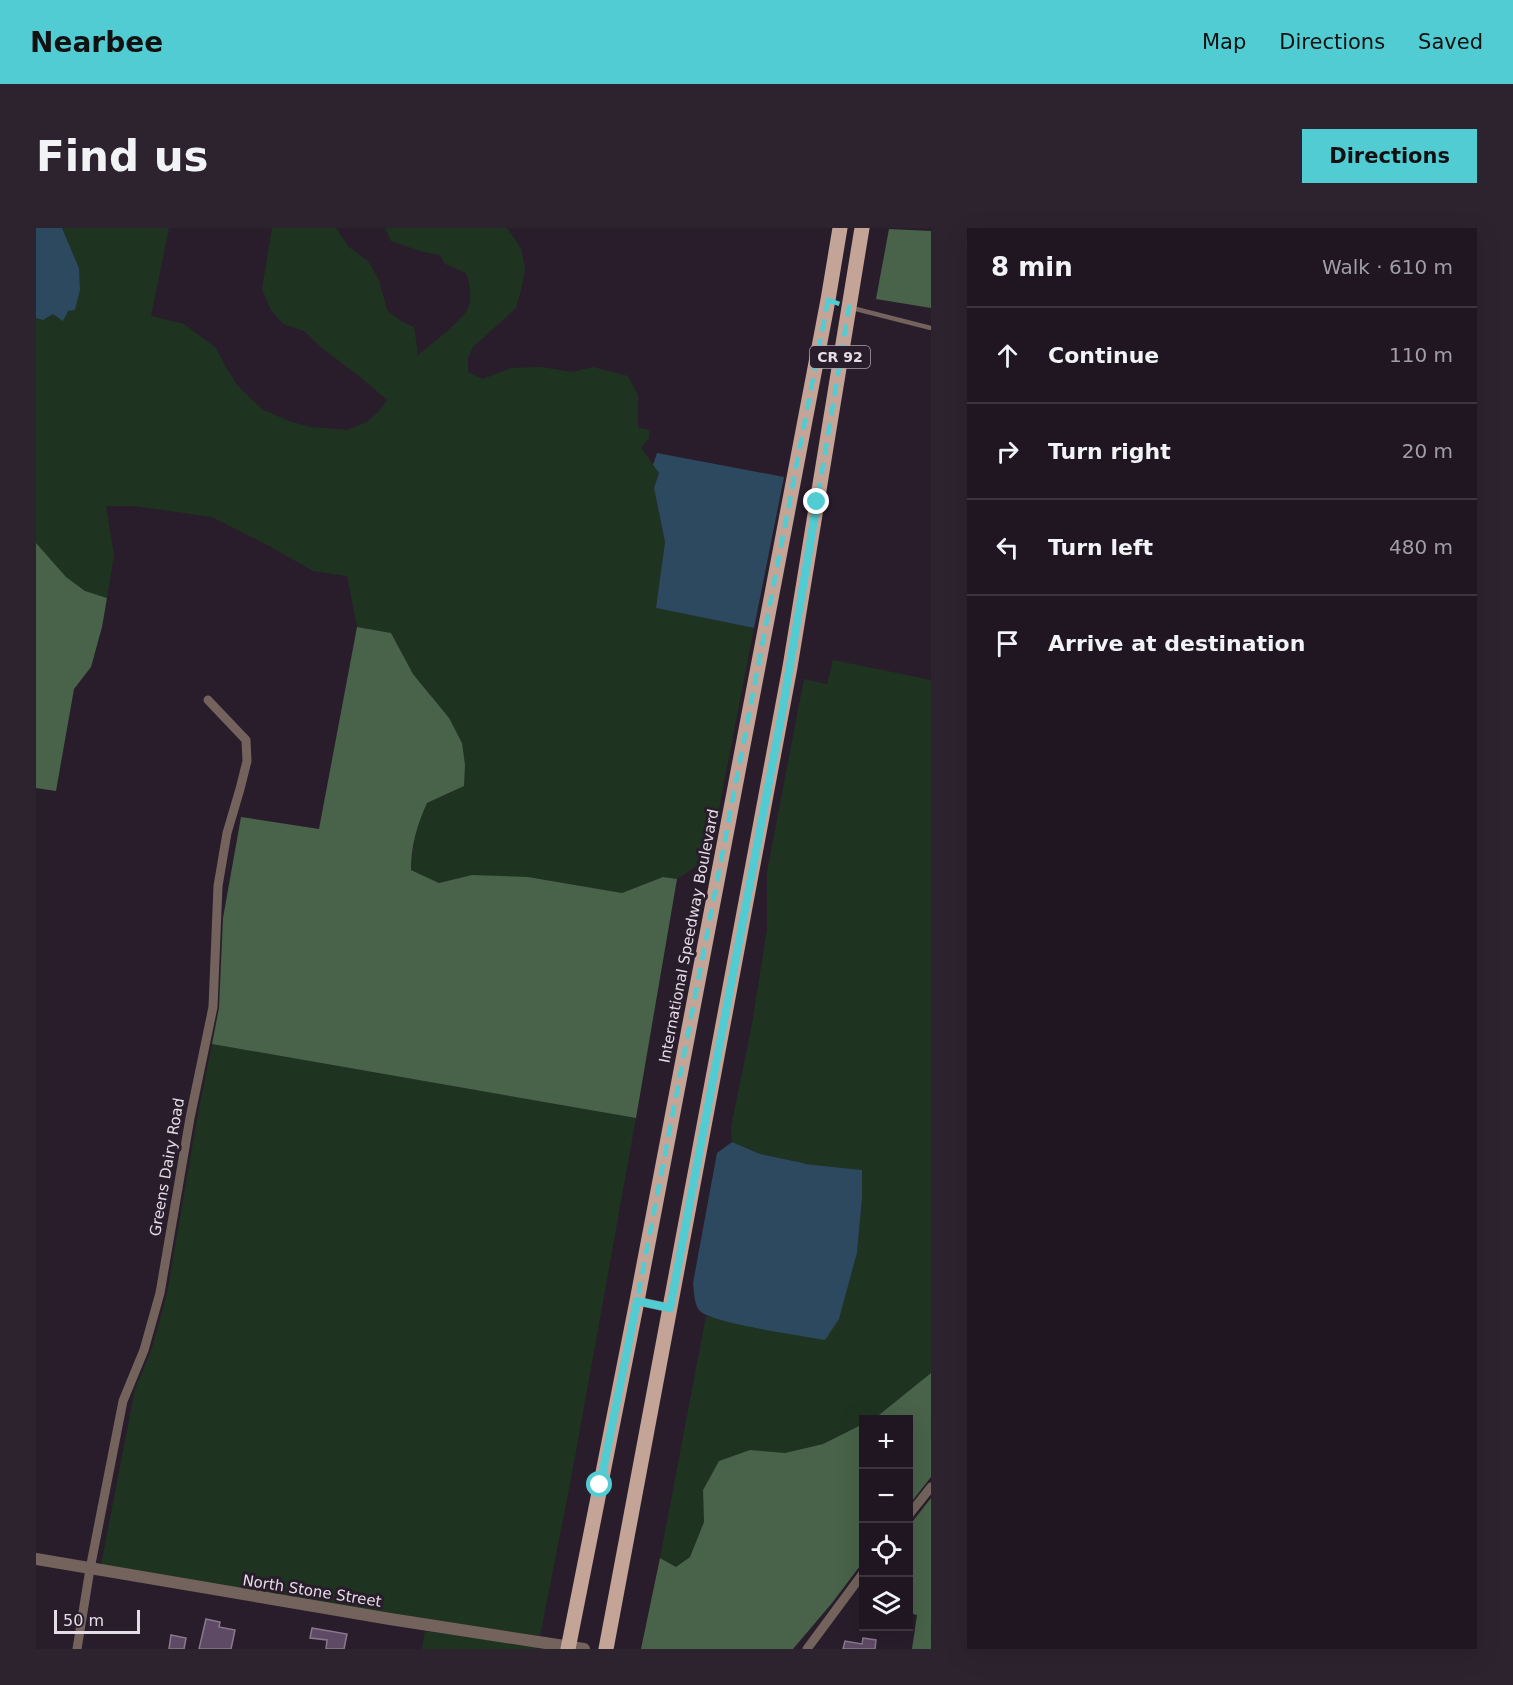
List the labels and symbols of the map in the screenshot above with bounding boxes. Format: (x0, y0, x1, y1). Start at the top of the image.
road number: CR 92 (810, 346, 870, 368)
route end (803, 488, 829, 514)
street label: International Speedway Boulevard (656, 807, 722, 1065)
street label: Greens Dairy Road (146, 1096, 188, 1238)
route start (586, 1471, 612, 1497)
street label: North Stone Street (241, 1571, 383, 1611)
scale bar (54, 1607, 140, 1634)

